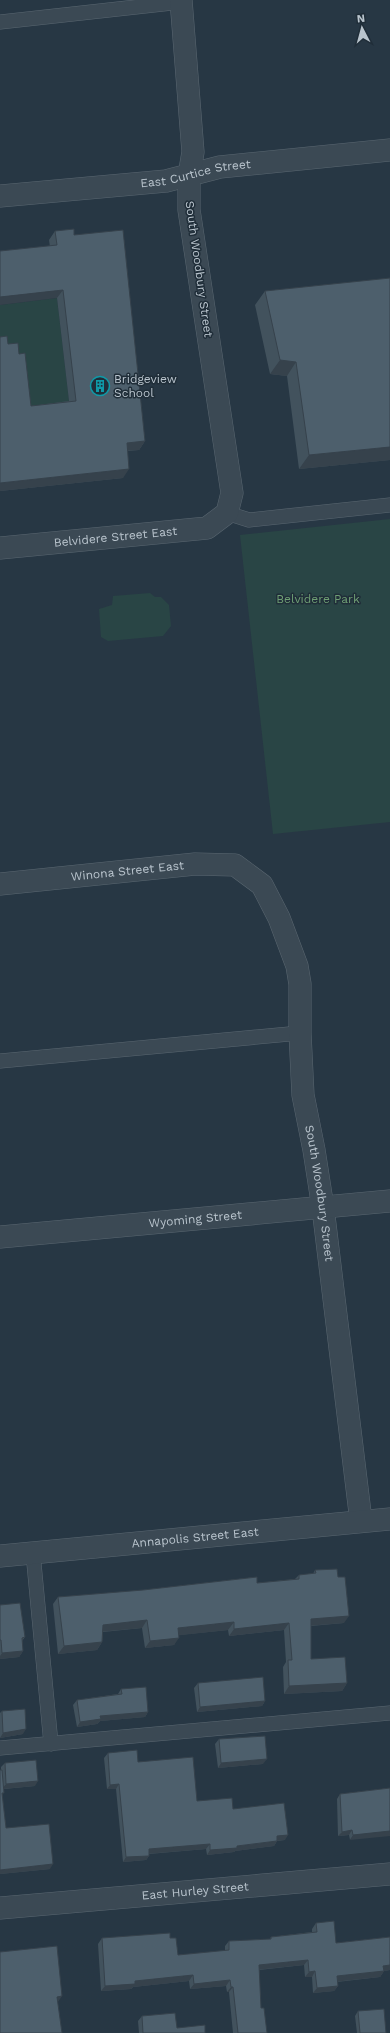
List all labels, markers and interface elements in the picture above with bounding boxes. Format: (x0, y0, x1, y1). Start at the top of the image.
north arrow (342, 8, 382, 48)
text: N (356, 12, 366, 25)
street label: East Curtice Street (140, 157, 251, 190)
street label: South Woodbury Street (182, 200, 216, 338)
place label: Bridgeview School (114, 372, 177, 400)
building icon: Bridgeview School (89, 375, 111, 397)
street label: Belvidere Street East (53, 524, 178, 550)
park label: Belvidere Park (276, 592, 360, 606)
street label: Winona Street East (70, 858, 185, 884)
street label: South Woodbury Street (302, 1124, 336, 1262)
street label: Wyoming Street (148, 1208, 242, 1230)
street label: Annapolis Street East (131, 1524, 259, 1550)
street label: East Hurley Street (141, 1879, 249, 1903)

